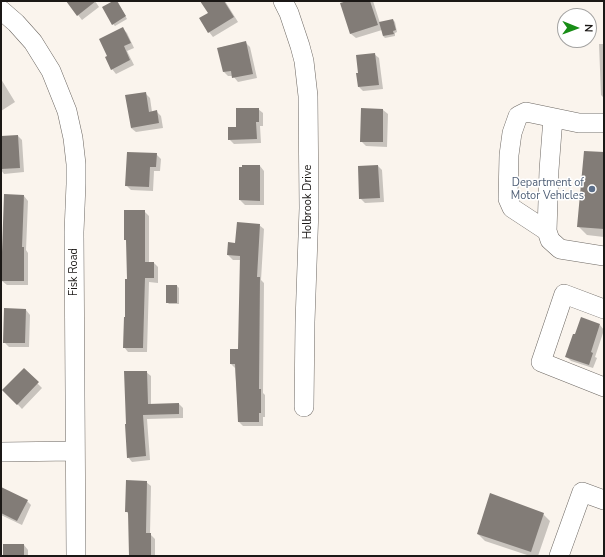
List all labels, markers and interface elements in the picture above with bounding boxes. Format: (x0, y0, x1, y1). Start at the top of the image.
north arrow (557, 8, 597, 48)
text: N (581, 24, 596, 32)
street label: Holbrook Drive (301, 165, 315, 239)
place label: Department of Motor Vehicles (511, 176, 584, 202)
marker: Department of Motor Vehicles (587, 184, 597, 194)
street label: Fisk Road (67, 248, 81, 296)

